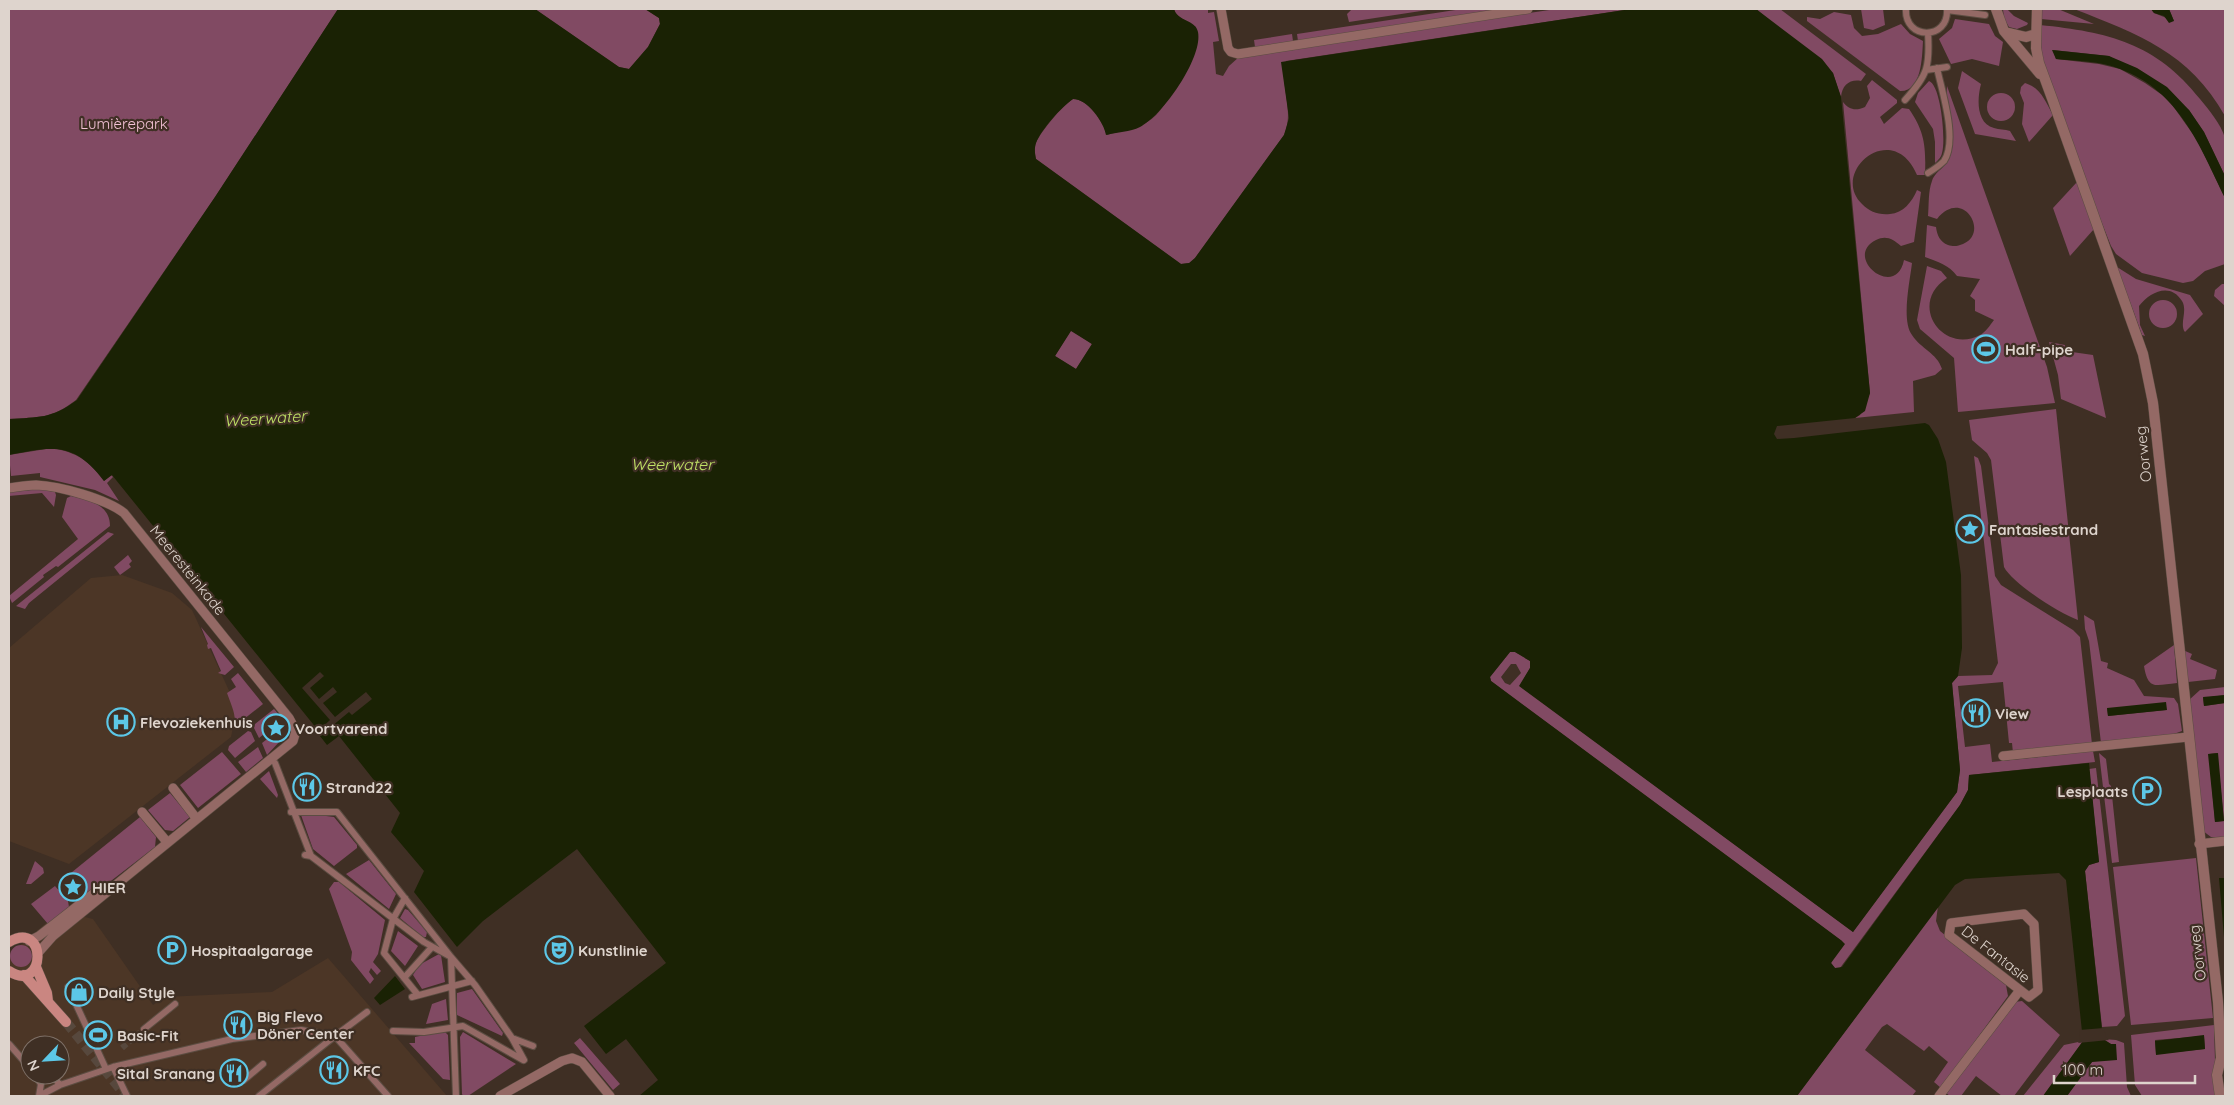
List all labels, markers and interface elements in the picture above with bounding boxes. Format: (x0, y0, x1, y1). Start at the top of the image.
park label: Lumièrepark (80, 114, 168, 133)
sports icon: Half-pipe (1971, 334, 2001, 364)
place label: Half-pipe (2005, 340, 2073, 359)
water label: Weerwater (223, 405, 309, 431)
street label: Oorweg (2131, 425, 2155, 483)
water label: Weerwater (631, 454, 715, 474)
place icon: Fantasiestrand (1955, 514, 1985, 544)
place label: Fantasiestrand (1989, 520, 2098, 539)
street label: Meeresteinkade (146, 521, 230, 619)
restaurant icon: View (1961, 698, 1991, 728)
place label: View (1995, 704, 2030, 723)
hospital icon: Flevoziekenhuis (106, 707, 136, 737)
place label: Flevoziekenhuis (140, 713, 253, 732)
place icon: Voortvarend (261, 713, 291, 743)
place label: Voortvarend (295, 719, 387, 738)
restaurant icon: Strand22 (292, 772, 322, 802)
parking icon: Lesplaats (2132, 776, 2162, 806)
place label: Strand22 (326, 778, 392, 797)
place label: Lesplaats (2057, 782, 2128, 801)
place icon: HIER (58, 872, 88, 902)
place label: HIER (92, 878, 126, 897)
street label: De Fantasie (1958, 921, 2034, 987)
street label: Oorweg (2184, 924, 2210, 982)
parking icon: Hospitaalgarage (157, 935, 187, 965)
theatre icon: Kunstlinie (544, 935, 574, 965)
place label: Hospitaalgarage (191, 941, 313, 960)
place label: Kunstlinie (578, 941, 648, 960)
shop icon: Daily Style (64, 977, 94, 1007)
place label: Daily Style (98, 983, 175, 1002)
place label: Big Flevo Döner Center (257, 1007, 355, 1043)
restaurant icon: Big Flevo Döner Center (223, 1010, 253, 1040)
sports icon: Basic-Fit (83, 1020, 113, 1050)
place label: Basic-Fit (117, 1026, 179, 1045)
north arrow (20, 1035, 70, 1085)
scale bar (2054, 1052, 2195, 1084)
restaurant icon: KFC (319, 1055, 349, 1085)
text: N (23, 1057, 44, 1074)
restaurant icon: Sital Sranang (219, 1058, 249, 1088)
text: 100 m (2062, 1060, 2103, 1079)
place label: KFC (353, 1061, 381, 1080)
place label: Sital Sranang (117, 1064, 215, 1083)

